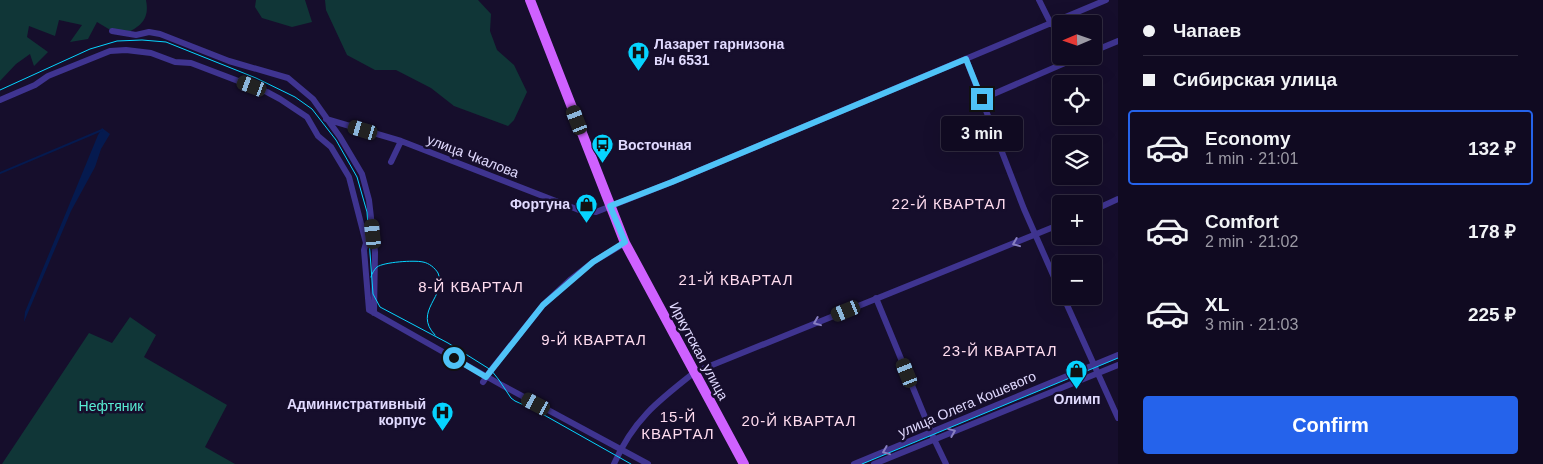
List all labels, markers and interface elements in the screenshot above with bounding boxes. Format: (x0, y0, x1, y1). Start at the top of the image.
north arrow (1052, 15, 1102, 65)
map controls (1052, 15, 1102, 305)
text: Чапаев (1173, 20, 1241, 41)
place label: Лазарет гарнизона в/ч 6531 (654, 36, 784, 68)
hospital icon: Лазарет гарнизона в/ч 6531 (626, 40, 650, 71)
text: Сибирская улица (1173, 69, 1337, 90)
car (235, 74, 268, 98)
button: locate (1052, 75, 1102, 125)
route end (971, 88, 993, 110)
car (564, 103, 589, 137)
callout: 3 min (941, 116, 1023, 152)
car (346, 118, 379, 142)
text: 3 min (961, 125, 1003, 142)
icon: car (1145, 125, 1190, 170)
text: Economy (1205, 128, 1291, 149)
street label: улица Чкалова (425, 131, 521, 181)
bus stop icon: Восточная (590, 133, 614, 164)
button: layers (1052, 135, 1102, 185)
place label: Восточная (618, 137, 692, 153)
text: 132 ₽ (1468, 138, 1516, 159)
text: 1 min · 21:01 (1205, 150, 1298, 167)
shop icon: Фортуна (574, 192, 598, 223)
district label: 22-Й КВАРТАЛ (891, 195, 1007, 212)
button: + (1052, 195, 1102, 245)
place label: Фортуна (510, 196, 570, 212)
icon: car (1145, 208, 1190, 253)
text: Comfort (1205, 211, 1279, 232)
car (363, 218, 382, 250)
text: 178 ₽ (1468, 221, 1516, 242)
text: 2 min · 21:02 (1205, 233, 1298, 250)
one-way arrow (1012, 237, 1021, 247)
button: − (1052, 255, 1102, 305)
district label: 21-Й КВАРТАЛ (678, 271, 794, 288)
district label: 8-Й КВАРТАЛ (418, 278, 524, 295)
icon: car (1145, 291, 1190, 336)
text: XL (1205, 294, 1229, 315)
car (829, 298, 862, 324)
street label: Иркутская улица (666, 299, 732, 403)
text: 225 ₽ (1468, 304, 1516, 325)
one-way arrow (813, 316, 822, 327)
text: 3 min · 21:03 (1205, 316, 1298, 333)
district label: 9-Й КВАРТАЛ (541, 331, 647, 348)
district label: 23-Й КВАРТАЛ (942, 342, 1058, 359)
route start (443, 347, 465, 369)
car (894, 356, 919, 390)
shop icon: Олимп (1065, 359, 1089, 390)
street label: улица Олега Кошевого (896, 368, 1039, 440)
car (519, 390, 552, 418)
place label: Олимп (1053, 391, 1101, 407)
place label: Административный корпус (287, 396, 426, 428)
button: Confirm (1143, 396, 1518, 454)
park label: Нефтяник (79, 398, 144, 414)
hospital icon: Административный корпус (430, 400, 454, 431)
district label: 15-Й КВАРТАЛ (641, 408, 715, 442)
district label: 20-Й КВАРТАЛ (741, 412, 857, 429)
one-way arrow (947, 428, 956, 439)
one-way arrow (883, 445, 891, 455)

